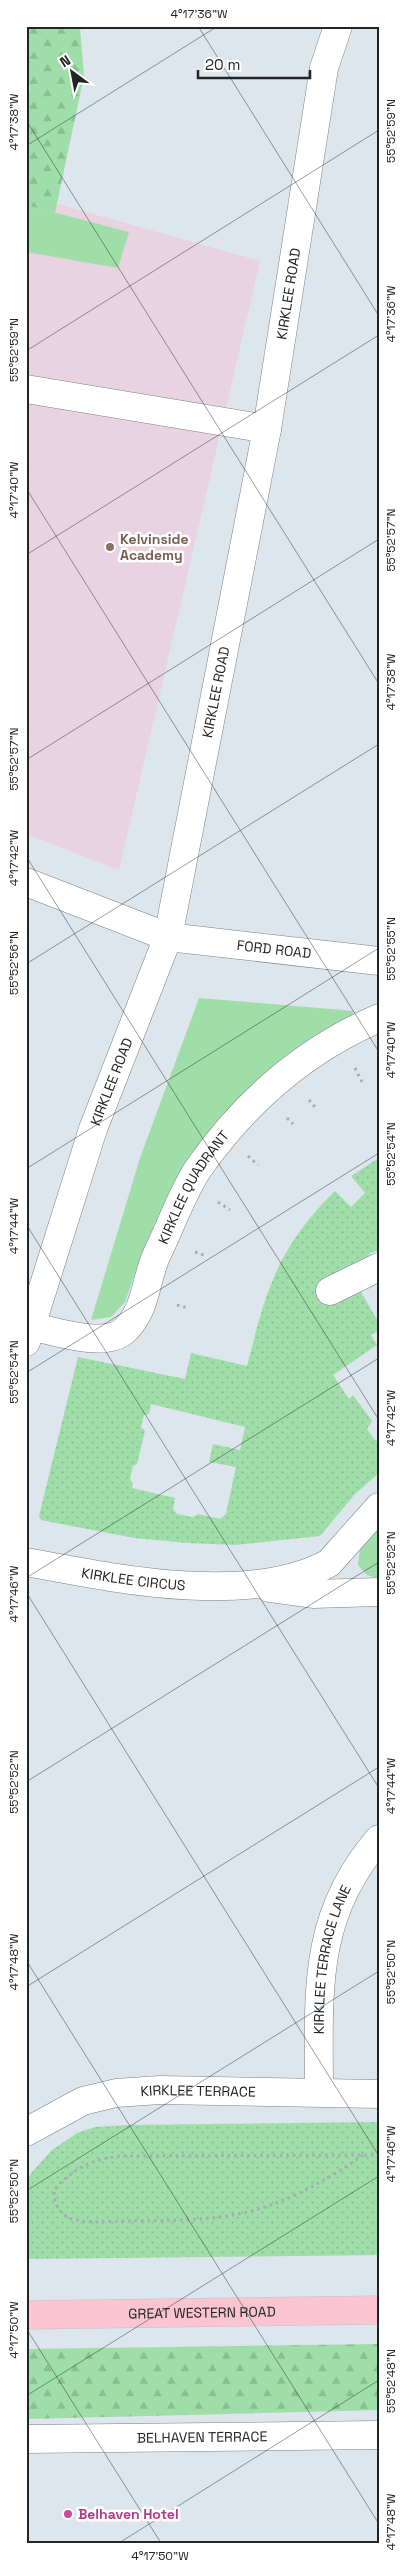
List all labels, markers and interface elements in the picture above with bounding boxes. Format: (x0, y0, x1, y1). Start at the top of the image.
text: 4°17'36"W (170, 6, 228, 22)
north arrow (48, 48, 98, 98)
scale bar (198, 48, 310, 80)
text: N (56, 51, 74, 71)
text: 20 m (205, 55, 240, 74)
text: 4°17'38"W (6, 93, 22, 151)
text: 55°52'59"N (383, 99, 399, 163)
street label: KIRKLEE ROAD (272, 247, 304, 341)
text: 4°17'36"W (383, 285, 399, 343)
text: 55°52'59"N (6, 318, 22, 382)
text: 4°17'40"W (6, 461, 22, 519)
text: 55°52'57"N (383, 508, 399, 572)
place label: Kelvinside Academy (120, 530, 188, 564)
marker: Kelvinside Academy (104, 541, 116, 553)
street label: KIRKLEE ROAD (198, 645, 233, 739)
text: 4°17'38"W (383, 653, 399, 711)
text: 55°52'57"N (6, 727, 22, 791)
text: 4°17'42"W (6, 829, 22, 886)
text: 55°52'55"N (383, 917, 399, 981)
text: 55°52'56"N (6, 931, 22, 995)
street label: FORD ROAD (236, 936, 312, 962)
text: 4°17'40"W (383, 1021, 399, 1079)
street label: KIRKLEE ROAD (86, 1035, 137, 1128)
text: 55°52'54"N (383, 1122, 399, 1186)
street label: KIRKLEE QUADRANT (154, 1127, 233, 1247)
text: 4°17'44"W (6, 1197, 22, 1254)
text: 55°52'54"N (6, 1340, 22, 1404)
text: 4°17'42"W (383, 1389, 399, 1446)
text: 55°52'52"N (383, 1531, 399, 1595)
street label: KIRKLEE CIRCUS (80, 1563, 186, 1594)
text: 4°17'46"W (6, 1565, 22, 1622)
text: 55°52'52"N (6, 1750, 22, 1814)
text: 4°17'44"W (383, 1757, 399, 1814)
street label: KIRKLEE TERRACE LANE (310, 1882, 355, 2034)
text: 4°17'48"W (6, 1933, 22, 1990)
text: 55°52'50"N (383, 1940, 399, 2004)
street label: KIRKLEE TERRACE (140, 2081, 256, 2101)
text: 4°17'46"W (383, 2125, 399, 2182)
text: 55°52'50"N (6, 2159, 22, 2223)
text: 4°17'50"W (6, 2301, 22, 2359)
street label: GREAT WESTERN ROAD (128, 2302, 276, 2323)
text: 55°52'48"N (383, 2349, 399, 2413)
street label: BELHAVEN TERRACE (137, 2427, 267, 2447)
text: 4°17'48"W (383, 2493, 399, 2550)
place label: Belhaven Hotel (78, 2505, 179, 2523)
marker: Belhaven Hotel (62, 2508, 74, 2520)
text: 4°17'50"W (131, 2548, 189, 2564)

